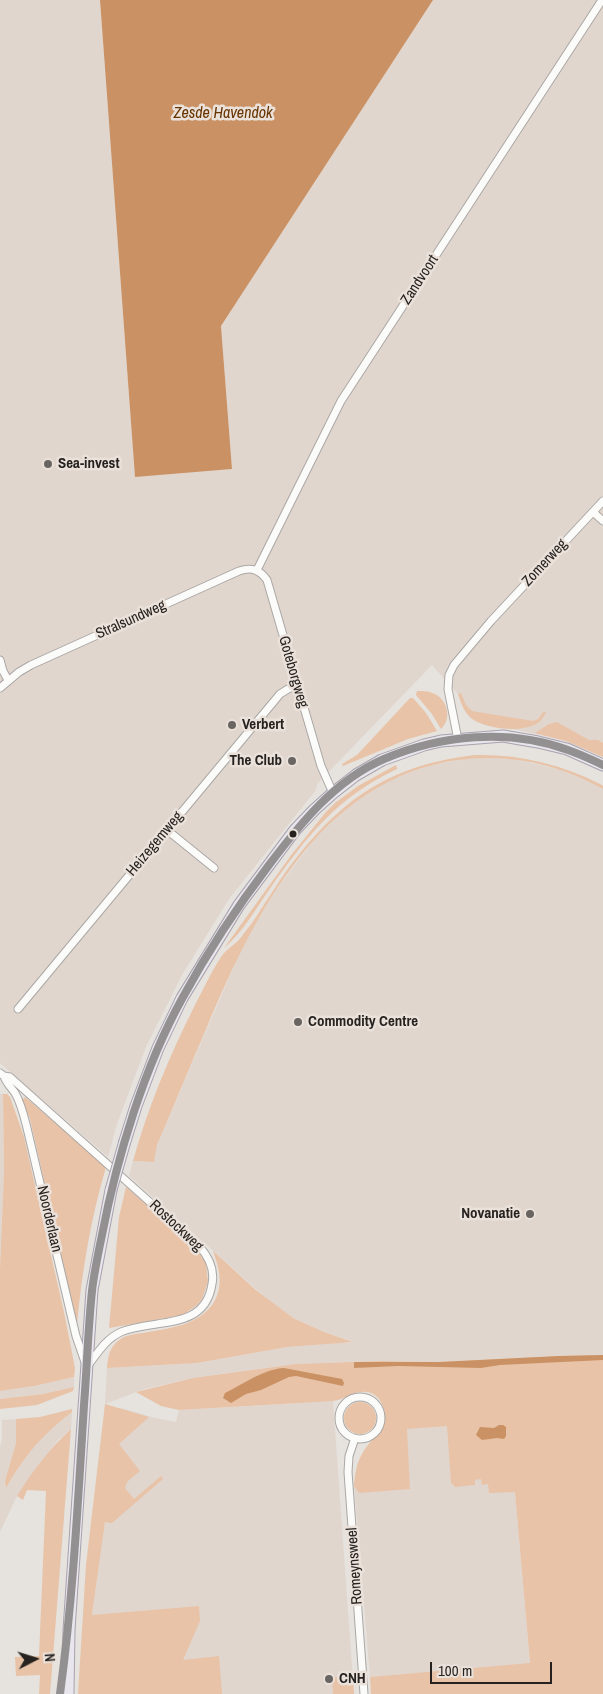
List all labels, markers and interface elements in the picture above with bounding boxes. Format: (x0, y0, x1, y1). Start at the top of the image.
water label: Zesde Havendok (173, 104, 273, 124)
street label: Zandvoort (397, 252, 443, 308)
place label: Sea-invest (58, 455, 120, 473)
marker: Sea-invest (42, 458, 54, 470)
street label: Zomerweg (519, 536, 571, 590)
street label: Stralsundweg (93, 597, 169, 643)
street label: Goteborgweg (274, 634, 312, 710)
place label: Verbert (242, 716, 284, 734)
marker: Verbert (226, 719, 238, 731)
place label: The Club (229, 752, 282, 770)
marker: The Club (286, 755, 298, 767)
street label: Heizegemweg (123, 808, 187, 880)
unlabelled marker (288, 829, 298, 839)
place label: Commodity Centre (308, 1013, 418, 1031)
marker: Commodity Centre (292, 1016, 304, 1028)
street label: Noorderlaan (33, 1184, 65, 1254)
street label: Rostockweg (145, 1197, 207, 1255)
place label: Novanatie (461, 1205, 520, 1223)
marker: Novanatie (524, 1208, 536, 1220)
street label: Romeynsweel (343, 1527, 367, 1605)
north arrow (10, 1634, 60, 1684)
scale bar (433, 1652, 556, 1684)
text: N (41, 1653, 59, 1663)
text: 100 m (438, 1660, 472, 1681)
place label: CNH (339, 1670, 366, 1688)
marker: CNH (323, 1673, 335, 1685)

